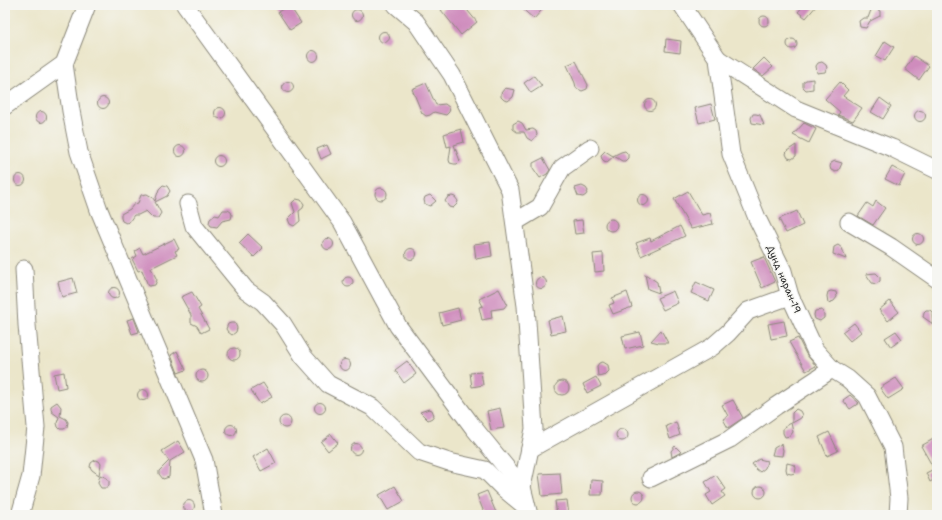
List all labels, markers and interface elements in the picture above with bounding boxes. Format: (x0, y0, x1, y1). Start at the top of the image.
street label: Дунд наран-19 (764, 243, 804, 315)

